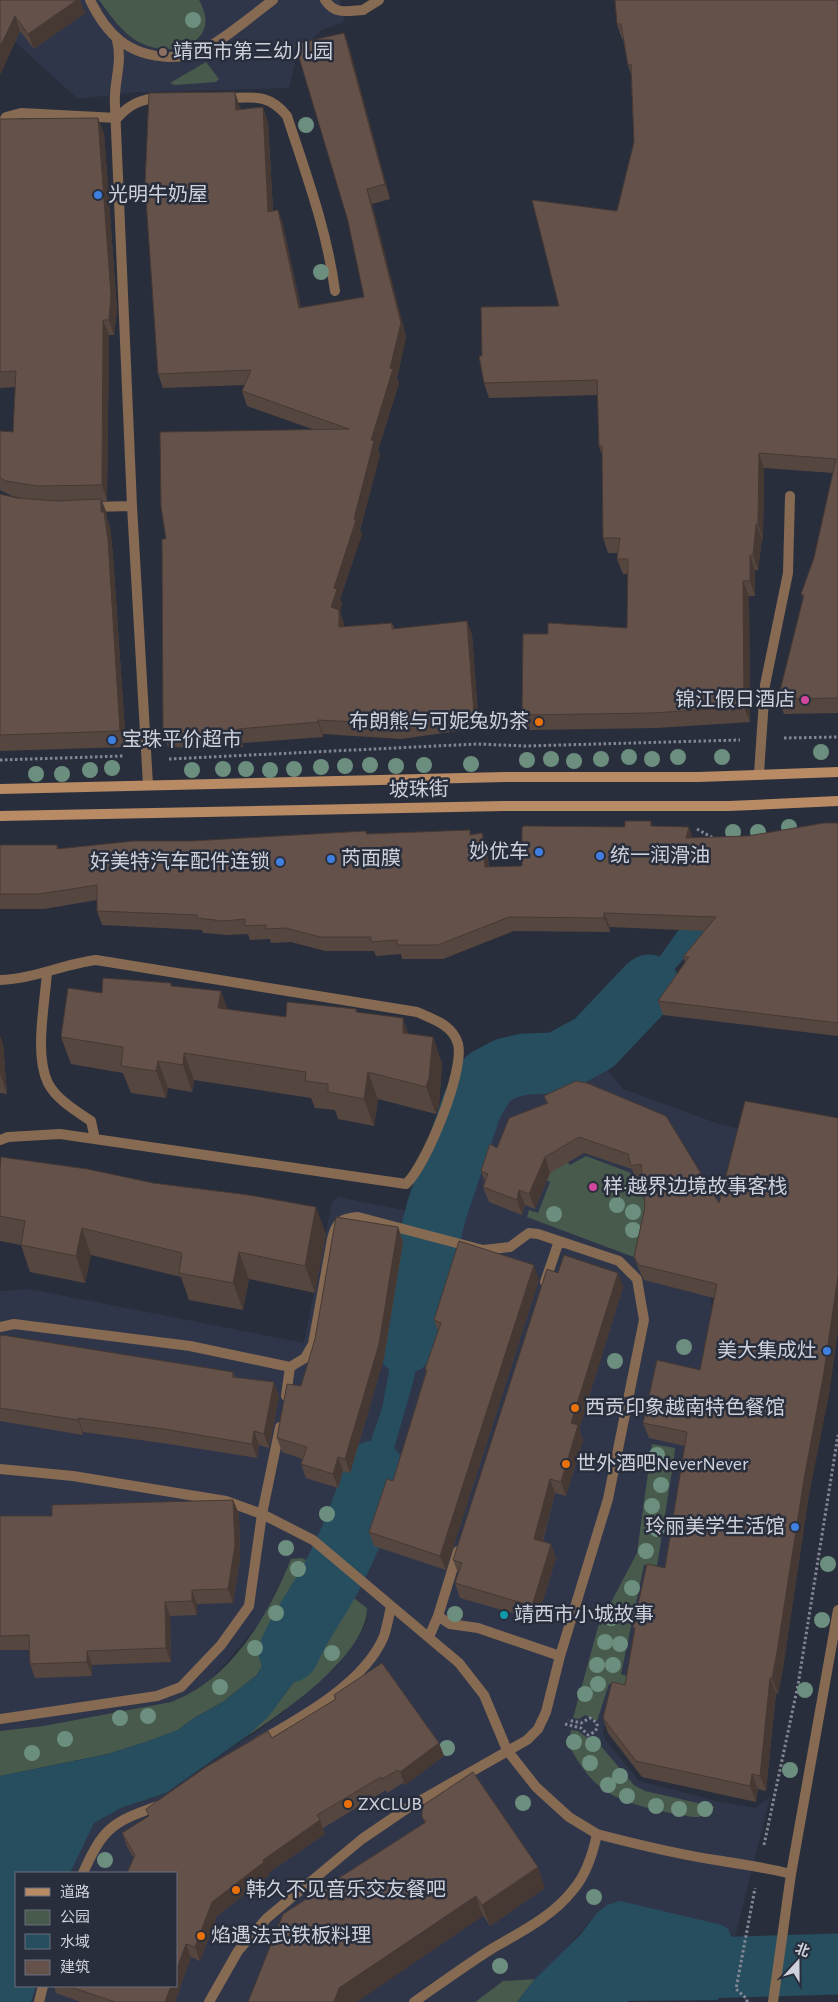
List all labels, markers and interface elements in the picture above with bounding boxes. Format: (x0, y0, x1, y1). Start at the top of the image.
place label: 靖西市第三幼儿园 (173, 41, 333, 62)
marker: 靖西市第三幼儿园 (157, 46, 169, 58)
place label: 光明牛奶屋 (108, 183, 208, 205)
marker: 光明牛奶屋 (92, 189, 104, 201)
place label: 锦江假日酒店 (675, 689, 795, 710)
marker: 锦江假日酒店 (799, 694, 811, 706)
place label: 布朗熊与可妮兔奶茶 (349, 710, 529, 732)
marker: 布朗熊与可妮兔奶茶 (533, 716, 545, 728)
place label: 宝珠平价超市 (122, 729, 242, 750)
marker: 宝珠平价超市 (106, 734, 118, 746)
street label: 坡珠街 (389, 778, 449, 801)
place label: 妙优车 (469, 841, 529, 862)
place label: 统一润滑油 (610, 845, 710, 866)
marker: 妙优车 (533, 846, 545, 858)
place label: 芮面膜 (341, 848, 401, 869)
place label: 好美特汽车配件连锁 (90, 850, 270, 872)
marker: 统一润滑油 (594, 850, 606, 862)
marker: 芮面膜 (325, 853, 337, 865)
marker: 好美特汽车配件连锁 (274, 856, 286, 868)
place label: 样·越界边境故事客栈 (603, 1176, 788, 1197)
marker: 样·越界边境故事客栈 (587, 1181, 599, 1193)
place label: 美大集成灶 (717, 1340, 817, 1361)
marker: 美大集成灶 (821, 1345, 833, 1357)
place label: 西贡印象越南特色餐馆 (585, 1396, 785, 1418)
marker: 西贡印象越南特色餐馆 (569, 1402, 581, 1414)
place label: 世外酒吧NeverNever (576, 1453, 749, 1474)
marker: 世外酒吧NeverNever (560, 1458, 572, 1470)
place label: 玲丽美学生活馆 (645, 1515, 785, 1537)
marker: 玲丽美学生活馆 (789, 1521, 801, 1533)
place label: 靖西市小城故事 (514, 1603, 654, 1625)
marker: 靖西市小城故事 (498, 1609, 510, 1621)
place label: ZXCLUB (358, 1794, 422, 1814)
marker: ZXCLUB (342, 1798, 354, 1810)
legend (15, 1872, 178, 1987)
place label: 韩久不见音乐交友餐吧 (246, 1879, 446, 1900)
text: 道路 (60, 1884, 90, 1900)
marker: 韩久不见音乐交友餐吧 (230, 1884, 242, 1896)
text: 公园 (60, 1909, 90, 1925)
place label: 焰遇法式铁板料理 (211, 1925, 371, 1946)
marker: 焰遇法式铁板料理 (195, 1930, 207, 1942)
text: 水域 (60, 1934, 90, 1950)
north arrow (773, 1937, 823, 1987)
text: 北 (793, 1941, 812, 1960)
text: 建筑 (60, 1959, 90, 1975)

